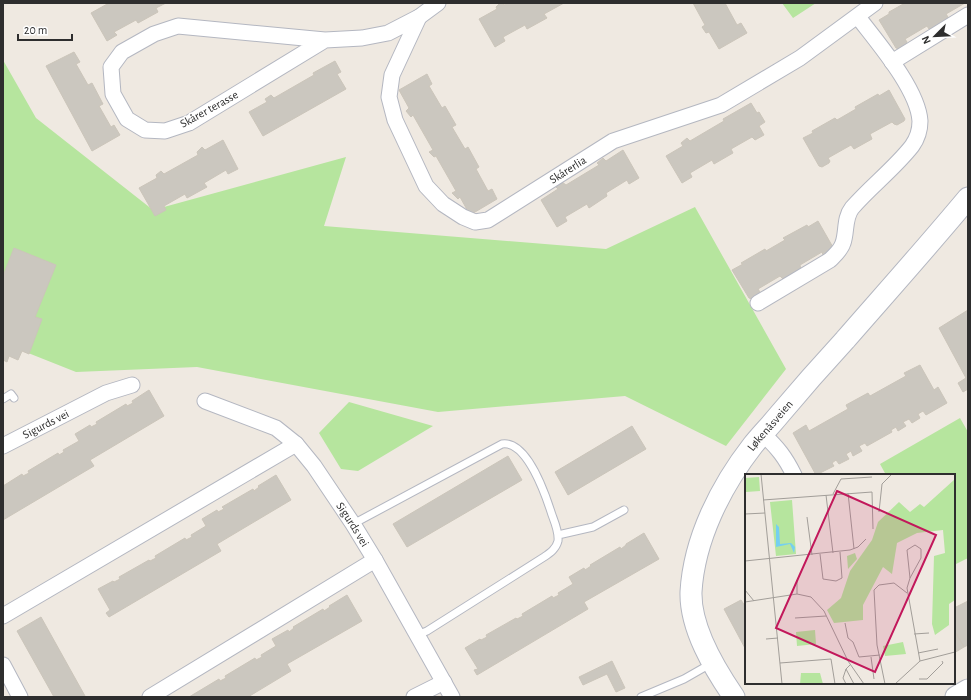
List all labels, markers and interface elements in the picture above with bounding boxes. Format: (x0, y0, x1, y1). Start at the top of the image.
scale bar (18, 16, 72, 42)
north arrow (915, 16, 955, 56)
text: 20 m (24, 24, 47, 36)
text: N (920, 34, 933, 46)
street label: Skårer terasse (178, 88, 240, 130)
street label: Skårerlia (547, 153, 589, 186)
street label: Løkenåsveien (745, 398, 795, 453)
street label: Sigurds vei (21, 407, 71, 441)
inset map (745, 474, 955, 684)
street label: Sigurds vei (334, 500, 371, 549)

